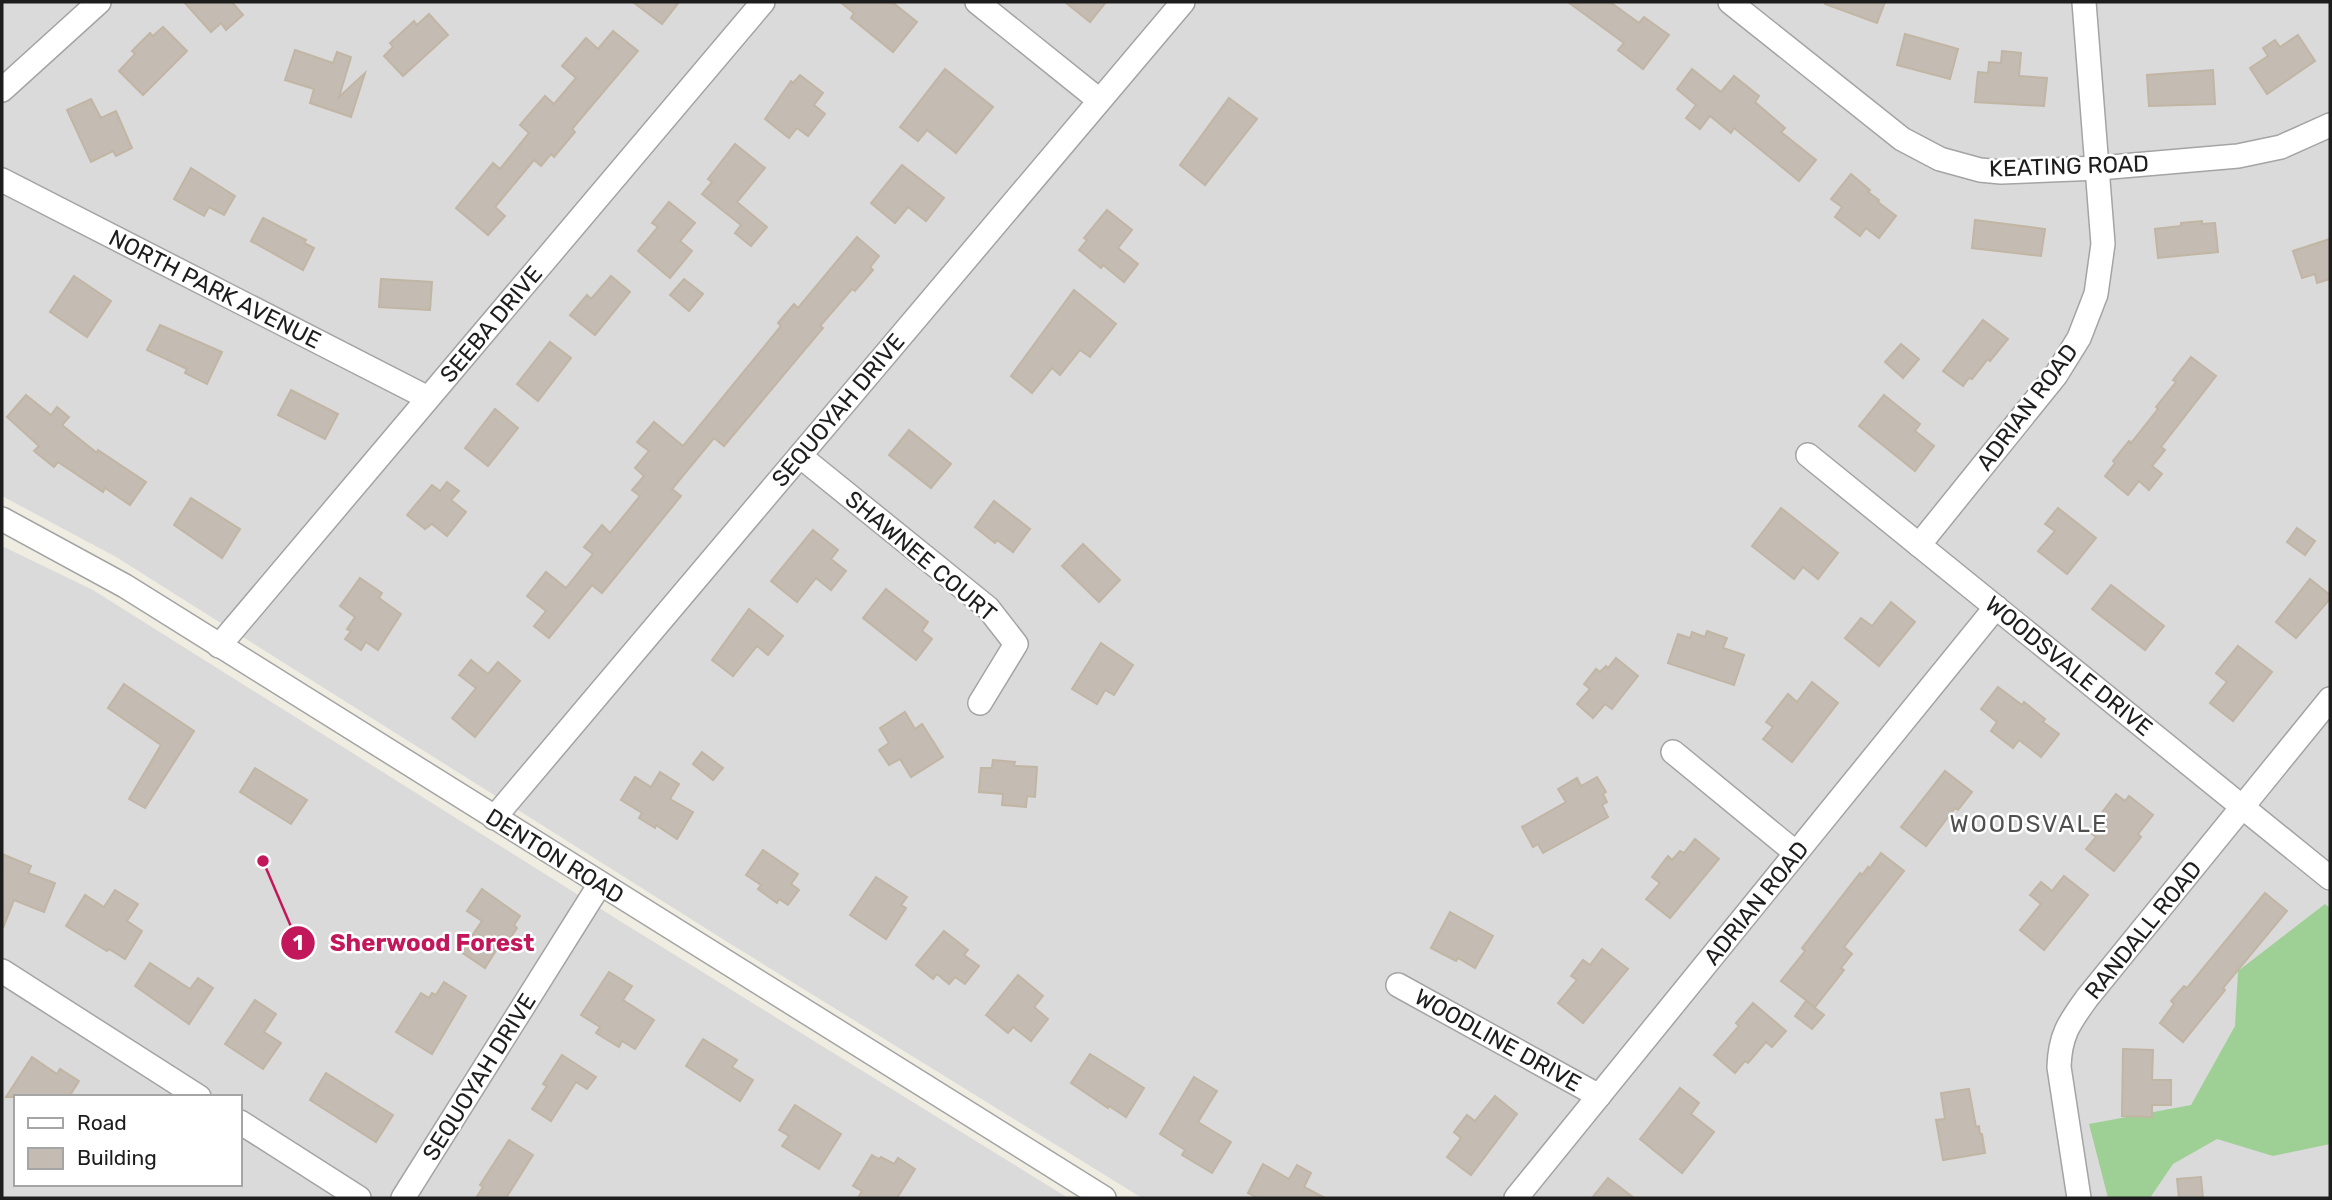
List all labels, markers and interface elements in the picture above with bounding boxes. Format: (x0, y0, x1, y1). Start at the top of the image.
street label: KEATING ROAD (1989, 149, 2149, 183)
street label: NORTH PARK AVENUE (104, 223, 326, 355)
street label: SEEBA DRIVE (434, 260, 548, 388)
street label: SEQUOYAH DRIVE (766, 328, 910, 492)
street label: ADRIAN ROAD (1970, 338, 2084, 476)
street label: SHAWNEE COURT (840, 485, 1002, 627)
street label: WOODSVALE DRIVE (1980, 590, 2158, 742)
street label: DENTON ROAD (481, 802, 629, 910)
district label: WOODSVALE (1949, 810, 2109, 838)
street label: ADRIAN ROAD (1698, 835, 1814, 971)
street label: RANDALL ROAD (2079, 855, 2207, 1005)
callout: Sherwood Forest (281, 921, 548, 966)
text: Sherwood Forest (330, 929, 534, 957)
text: 1 (293, 930, 303, 955)
street label: WOODLINE DRIVE (1410, 983, 1586, 1097)
street label: SEQUOYAH DRIVE (416, 988, 542, 1166)
legend (14, 1095, 242, 1186)
text: Road (77, 1110, 127, 1135)
text: Building (77, 1145, 157, 1170)

